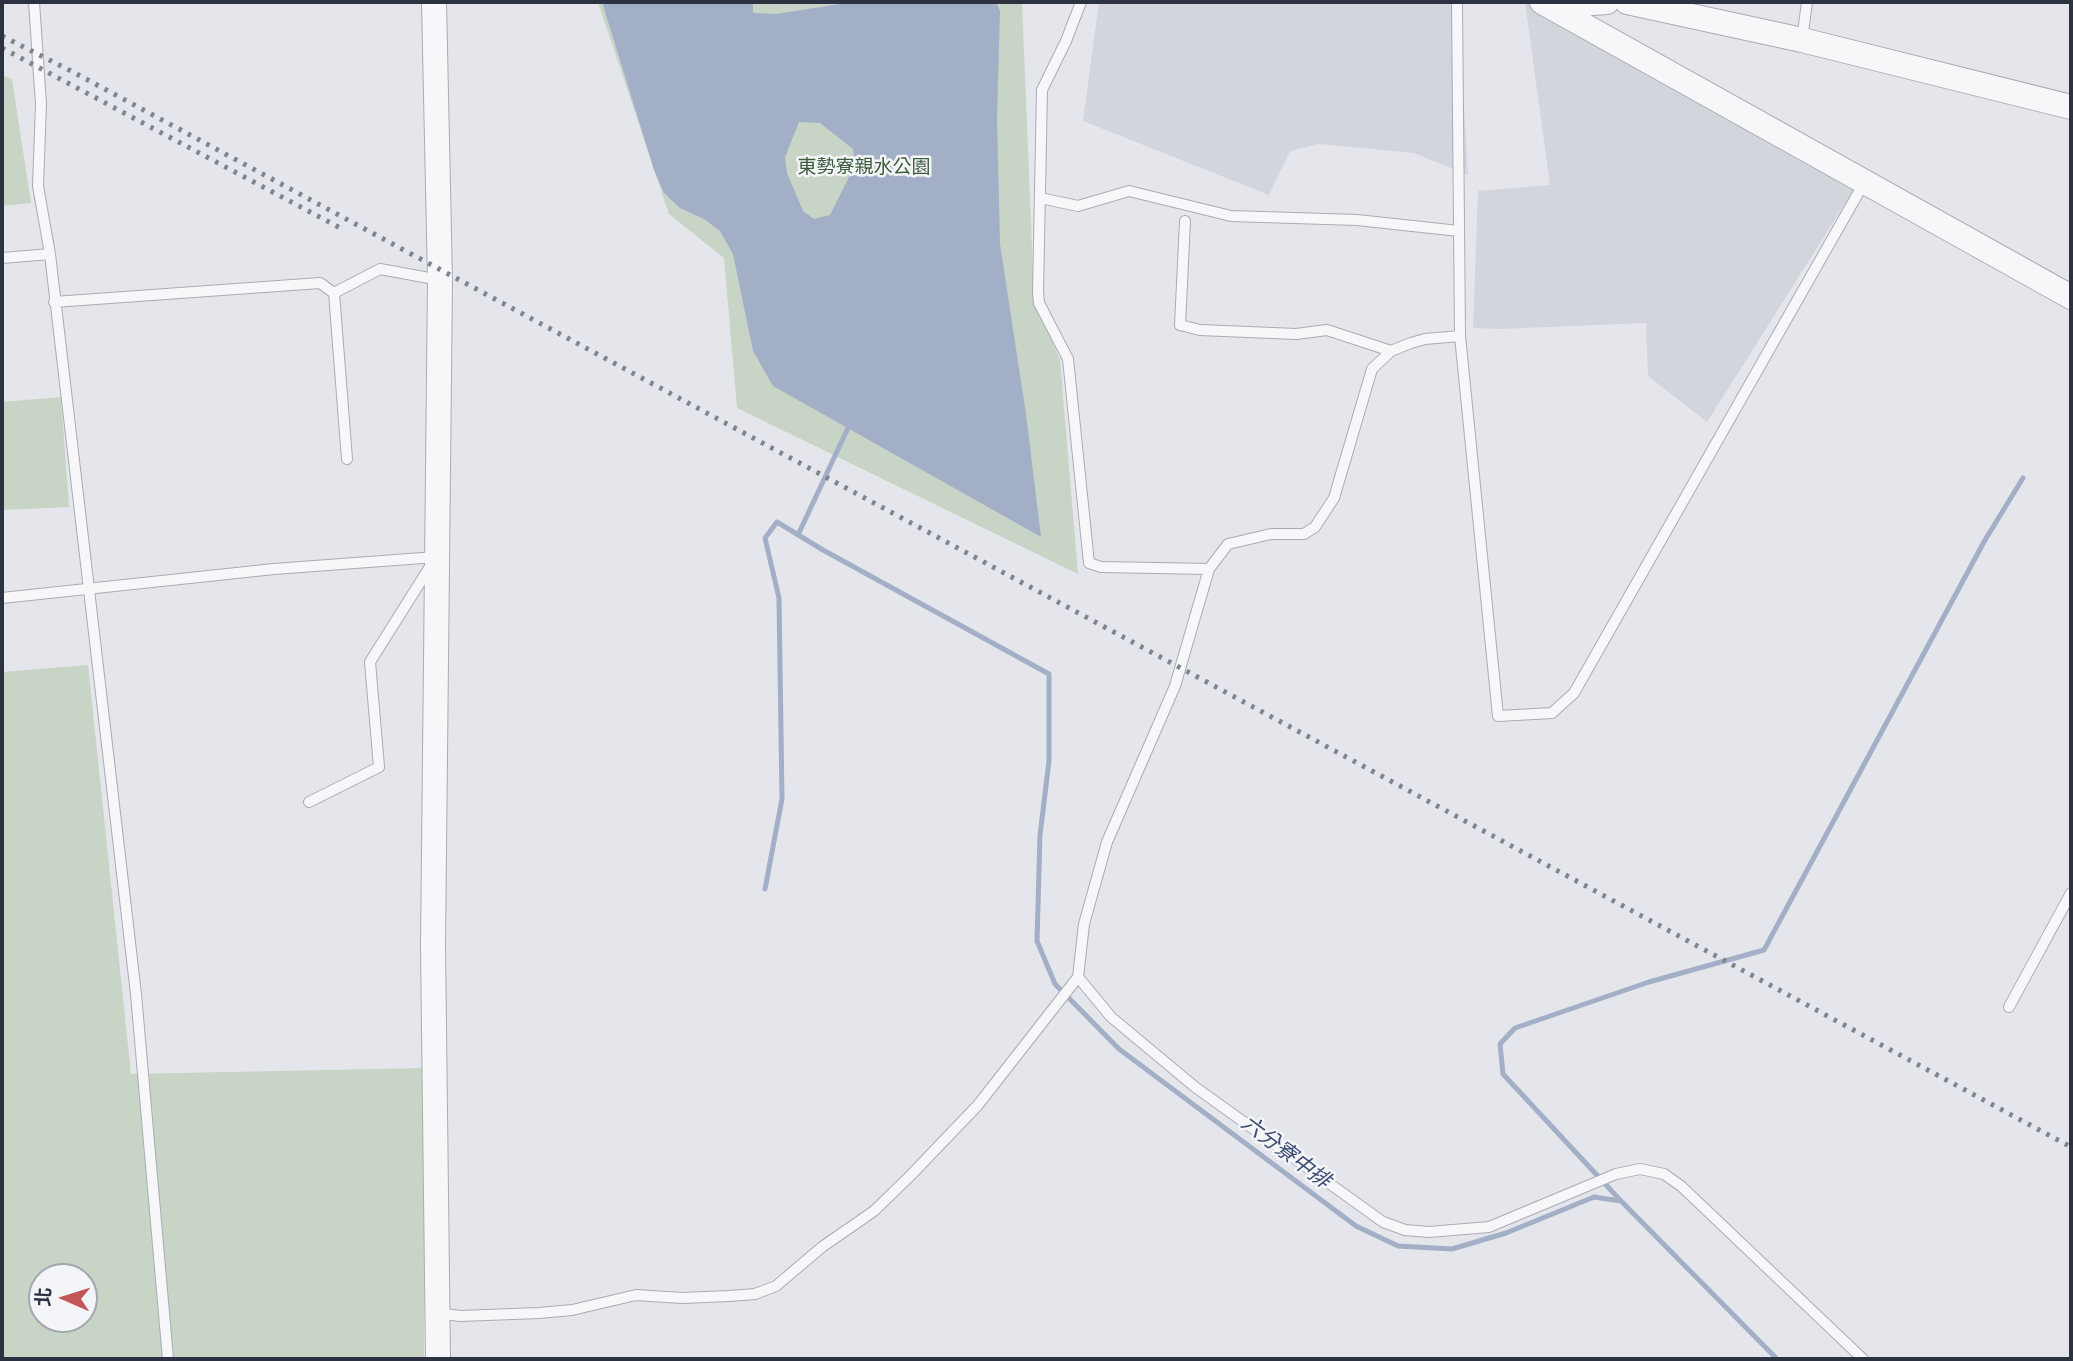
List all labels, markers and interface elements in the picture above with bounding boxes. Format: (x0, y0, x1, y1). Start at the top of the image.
park label: 東勢寮親水公園 (798, 157, 930, 179)
water label: 六分寮中排 (1235, 1111, 1335, 1195)
north arrow (28, 1263, 98, 1333)
text: 北 (32, 1287, 56, 1307)

